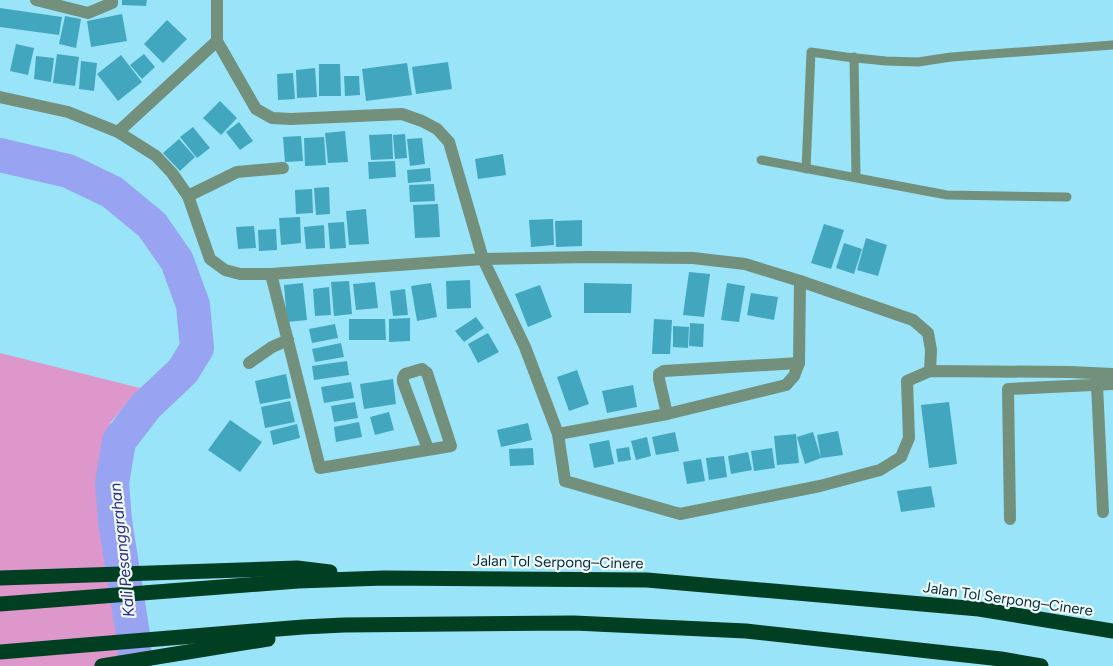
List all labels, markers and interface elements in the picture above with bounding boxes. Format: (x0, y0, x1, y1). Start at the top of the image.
water label: Kali Pesanggrahan (106, 482, 138, 618)
street label: Jalan Tol Serpong–Cinere (472, 552, 644, 572)
street label: Jalan Tol Serpong–Cinere (922, 578, 1094, 620)

